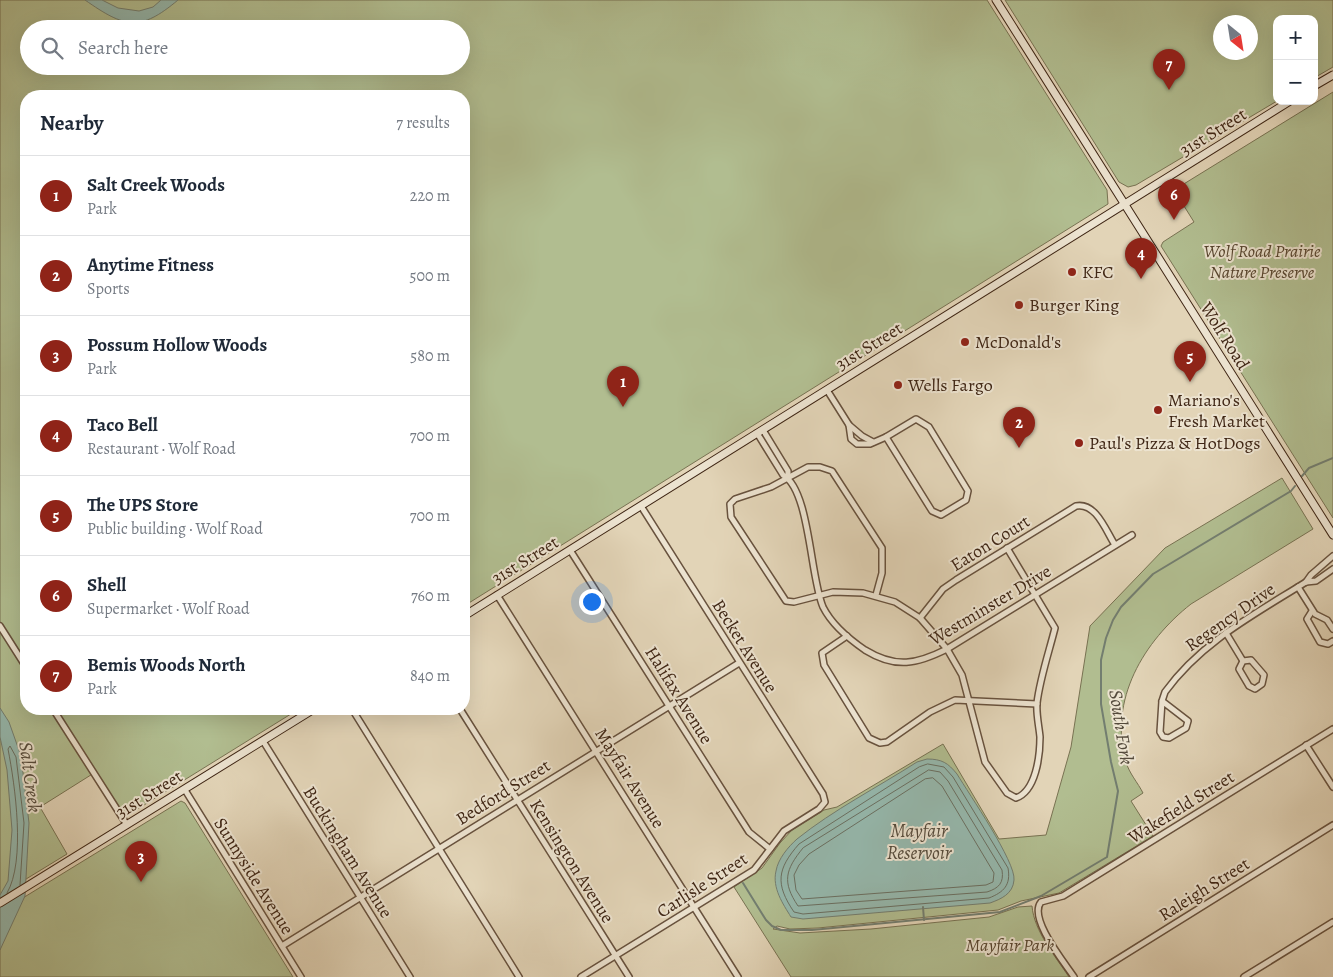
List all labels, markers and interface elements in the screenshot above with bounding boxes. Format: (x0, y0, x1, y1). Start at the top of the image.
north arrow (1213, 15, 1258, 60)
map controls (1273, 15, 1318, 105)
button: + (1273, 15, 1318, 60)
search box (20, 20, 470, 75)
icon: search (38, 34, 66, 62)
text: Search here (78, 35, 168, 61)
pin: 7 (1153, 49, 1185, 90)
button: − (1273, 60, 1318, 105)
street label: 31st Street (1175, 102, 1251, 162)
text: Nearby (40, 109, 103, 137)
text: 7 results (396, 112, 450, 134)
text: Salt Creek Woods (87, 172, 225, 198)
pin: 6 (1158, 179, 1190, 220)
text: 1 (53, 185, 59, 207)
text: 220 m (410, 185, 450, 207)
text: Park (87, 198, 117, 220)
pin: 4 (1125, 238, 1157, 279)
park label: Wolf Road Prairie Nature Preserve (1203, 239, 1321, 284)
text: Anytime Fitness (87, 252, 214, 278)
place label: KFC (1082, 260, 1114, 284)
text: 2 (52, 265, 60, 287)
text: 500 m (410, 265, 450, 287)
marker: KFC (1066, 266, 1078, 278)
text: Sports (87, 278, 130, 300)
place label: Burger King (1029, 293, 1119, 317)
street label: Wolf Road (1194, 297, 1255, 375)
marker: Burger King (1013, 299, 1025, 311)
street label: 31st Street (831, 316, 907, 376)
place label: McDonald's (975, 330, 1061, 354)
text: Possum Hollow Woods (87, 332, 267, 358)
marker: McDonald's (959, 336, 971, 348)
pin: 5 (1174, 341, 1206, 382)
text: 3 (53, 345, 59, 367)
text: 580 m (410, 345, 450, 367)
text: Park (87, 358, 117, 380)
pin: 1 (607, 366, 639, 407)
place label: Wells Fargo (907, 373, 993, 397)
marker: Wells Fargo (892, 379, 904, 391)
place label: Mariano's Fresh Market (1168, 388, 1265, 433)
marker: Mariano's Fresh Market (1152, 404, 1164, 416)
pin: 2 (1003, 407, 1035, 448)
text: Taco Bell (87, 412, 158, 438)
text: 4 (52, 425, 60, 447)
text: 700 m (410, 425, 450, 447)
place label: Paul's Pizza & HotDogs (1089, 431, 1261, 455)
marker: Paul's Pizza & HotDogs (1073, 437, 1085, 449)
text: Restaurant · Wolf Road (87, 438, 236, 460)
text: The UPS Store (87, 492, 198, 518)
text: 5 (53, 505, 59, 527)
text: 700 m (410, 505, 450, 527)
street label: Eaton Court (946, 509, 1034, 577)
text: Public building · Wolf Road (87, 518, 263, 540)
street label: 31st Street (487, 530, 563, 590)
street label: Westminster Drive (924, 559, 1056, 652)
text: Shell (87, 572, 126, 598)
street label: Regency Drive (1180, 577, 1280, 657)
text: 6 (52, 585, 60, 607)
text: 760 m (411, 585, 450, 607)
your location (579, 589, 605, 615)
street label: Becket Avenue (707, 595, 783, 697)
text: Supermarket · Wolf Road (87, 598, 250, 620)
street label: Halifax Avenue (639, 642, 719, 748)
text: Bemis Woods North (87, 652, 246, 678)
text: 7 (53, 665, 59, 687)
text: 840 m (410, 665, 450, 687)
text: Park (87, 678, 117, 700)
water label: South Fork (1102, 688, 1140, 766)
street label: Mayfair Avenue (590, 723, 670, 833)
water label: Salt Creek (12, 740, 48, 814)
street label: Bedford Street (451, 753, 555, 831)
street label: 31st Street (111, 764, 187, 824)
street label: Wakefield Street (1123, 765, 1239, 850)
street label: Buckingham Avenue (298, 782, 398, 922)
street label: Kensington Avenue (524, 795, 620, 927)
street label: Sunnyside Avenue (208, 813, 300, 939)
water label: Mayfair Reservoir (887, 818, 953, 866)
pin: 3 (125, 841, 157, 882)
street label: Carlisle Street (652, 847, 752, 923)
street label: Raleigh Street (1154, 851, 1254, 926)
park label: Mayfair Park (966, 933, 1054, 957)

